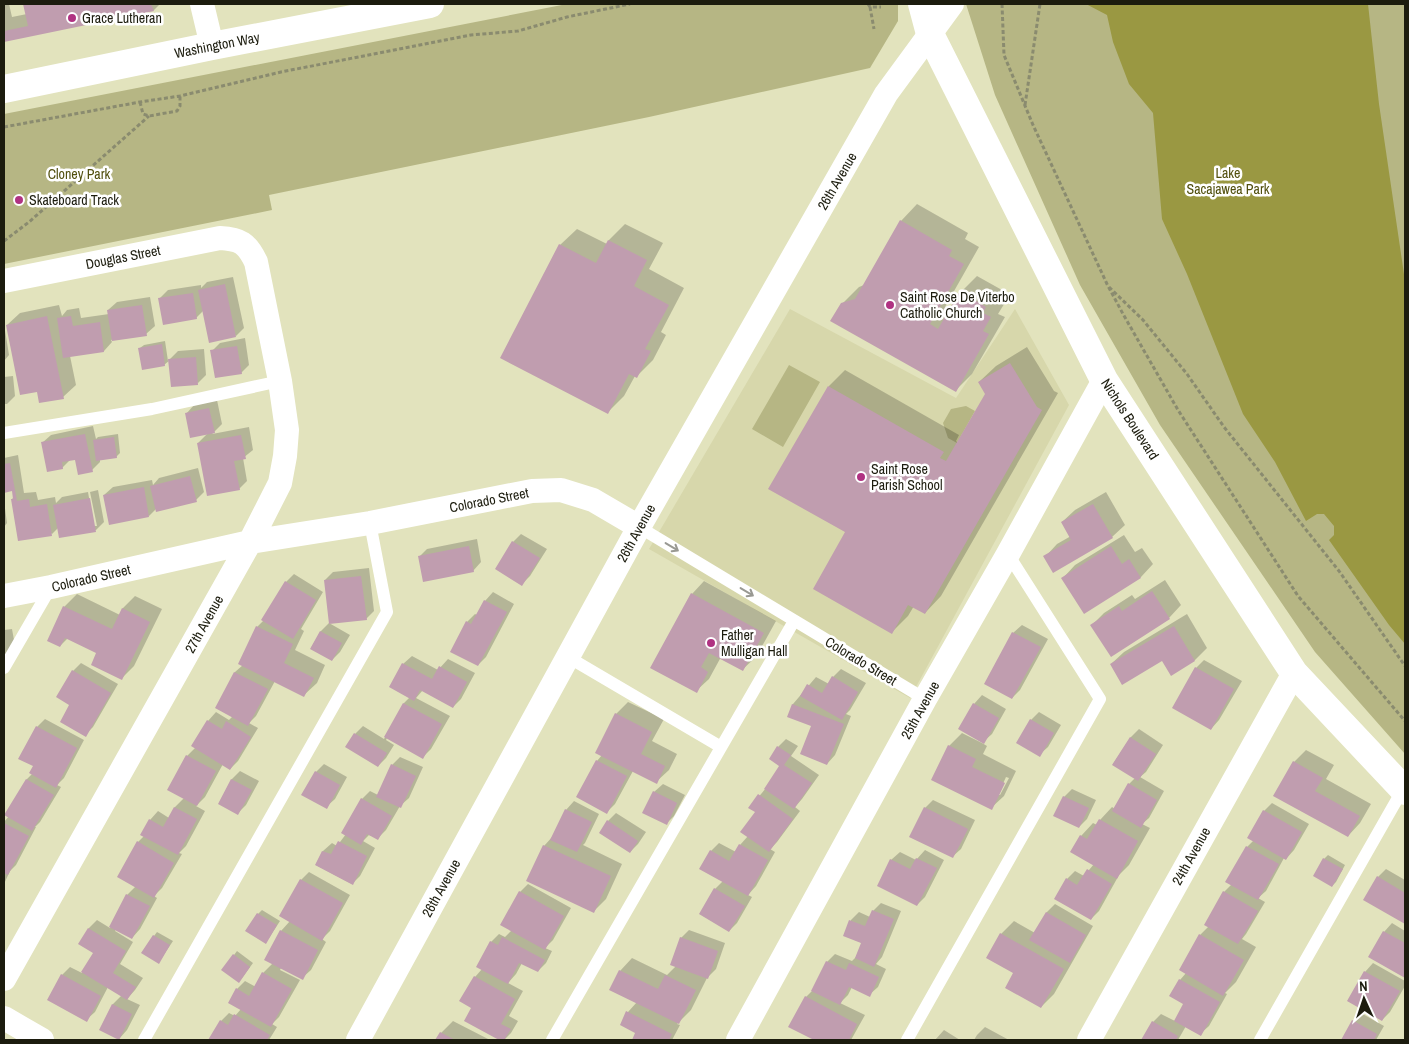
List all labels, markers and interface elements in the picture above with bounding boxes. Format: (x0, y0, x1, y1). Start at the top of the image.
place label: Grace Lutheran (82, 9, 162, 27)
marker: Grace Lutheran (66, 12, 78, 24)
street label: Washington Way (173, 28, 261, 62)
street label: 26th Avenue (813, 149, 861, 213)
park label: Lake Sacajawea Park (1187, 164, 1270, 198)
park label: Cloney Park (48, 165, 111, 183)
place label: Skateboard Track (29, 191, 119, 209)
marker: Skateboard Track (13, 194, 25, 206)
street label: Douglas Street (84, 241, 162, 273)
place label: Saint Rose De Viterbo Catholic Church (900, 288, 1015, 322)
marker: Saint Rose De Viterbo Catholic Church (884, 299, 896, 311)
street label: Nichols Boulevard (1097, 375, 1163, 463)
place label: Saint Rose Parish School (871, 460, 942, 494)
marker: Saint Rose Parish School (855, 471, 867, 483)
street label: Colorado Street (448, 483, 530, 517)
street label: 26th Avenue (613, 501, 659, 565)
one-way arrow (665, 541, 679, 552)
street label: Colorado Street (50, 560, 132, 596)
one-way arrow (739, 587, 753, 597)
street label: 27th Avenue (181, 592, 227, 656)
place label: Father Mulligan Hall (721, 626, 787, 660)
street label: Colorado Street (822, 633, 900, 689)
marker: Father Mulligan Hall (705, 637, 717, 649)
street label: 25th Avenue (897, 678, 943, 742)
street label: 24th Avenue (1168, 824, 1214, 888)
street label: 26th Avenue (418, 856, 464, 920)
north arrow (1339, 974, 1389, 1024)
text: N (1359, 977, 1368, 995)

